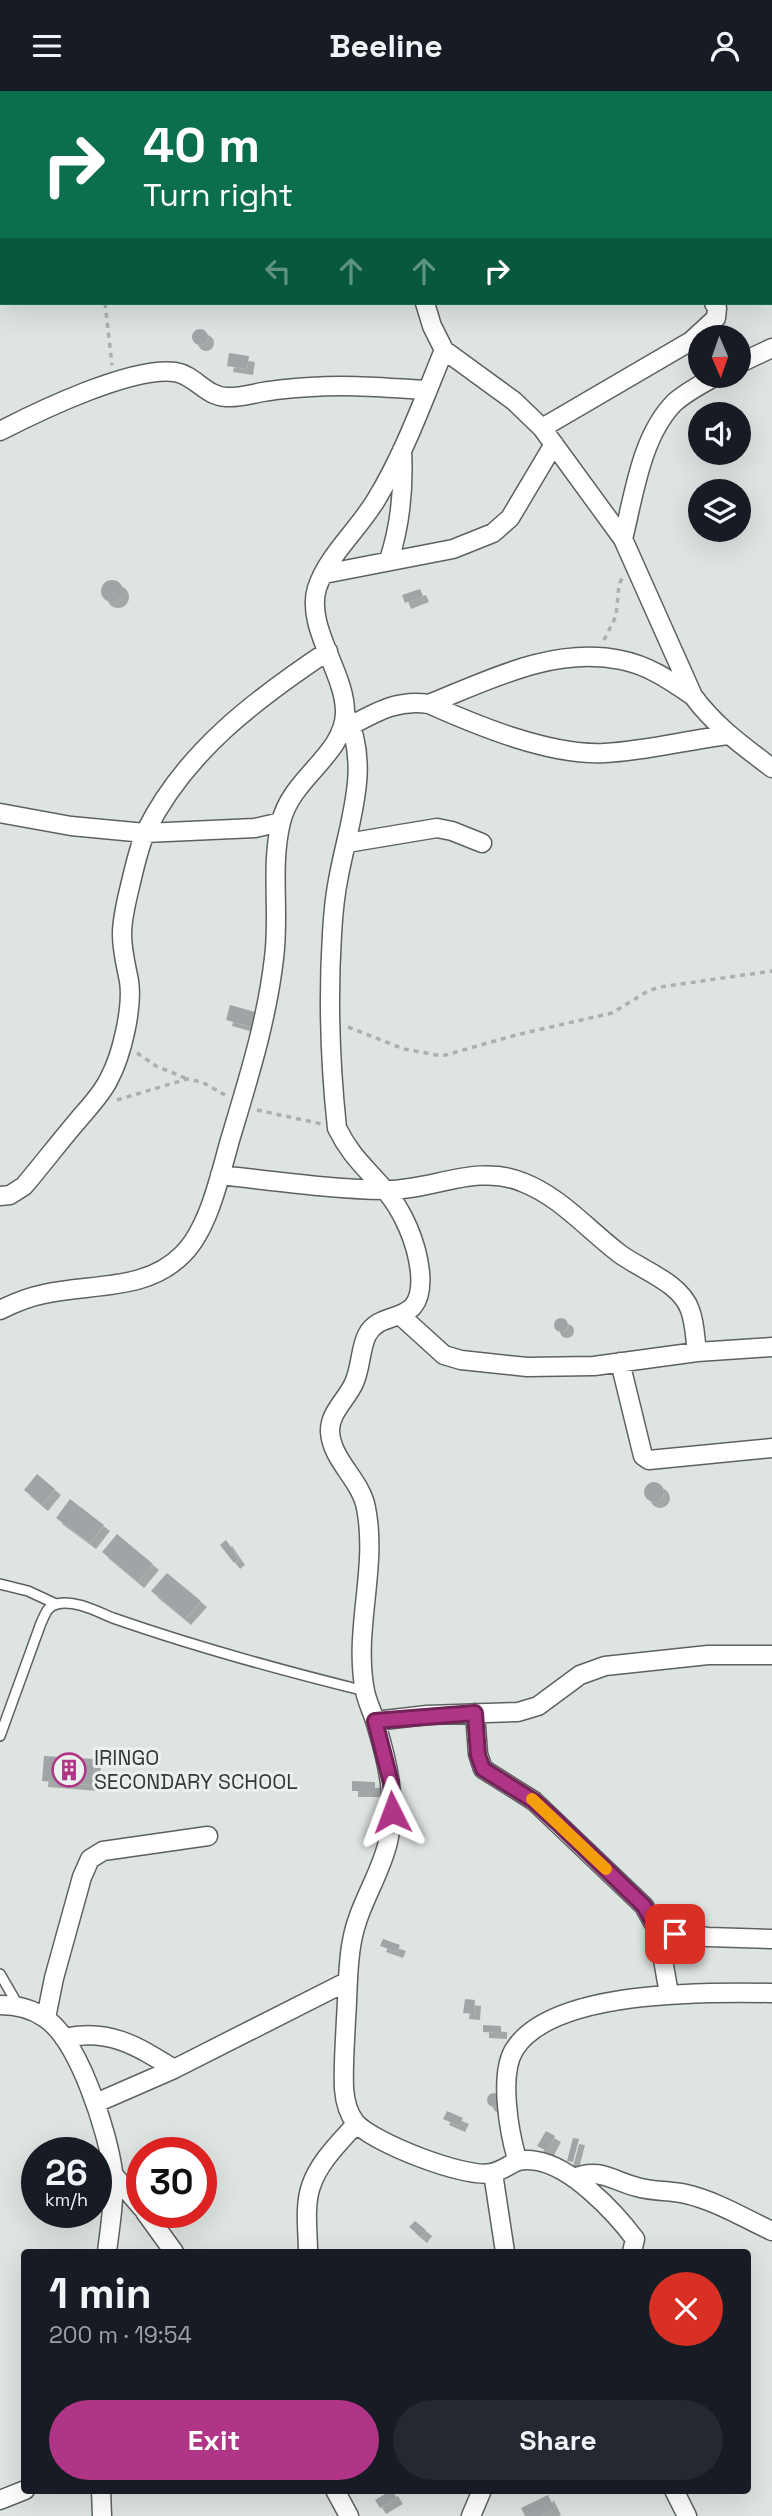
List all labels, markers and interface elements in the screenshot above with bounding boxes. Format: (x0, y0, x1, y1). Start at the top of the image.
text: Beeline (329, 26, 443, 66)
icon: menu (28, 27, 66, 65)
icon: person (706, 27, 744, 65)
text: 40 m (143, 114, 260, 176)
icon: right (28, 119, 119, 210)
text: Turn right (143, 175, 293, 215)
icon: left (259, 252, 297, 290)
icon: ahead (332, 252, 370, 290)
icon: ahead (405, 252, 443, 290)
icon: right (478, 252, 516, 290)
north arrow (688, 325, 751, 389)
map controls (688, 325, 751, 542)
button: sound (688, 402, 751, 465)
button: layers (688, 479, 751, 542)
place label: IRINGO SECONDARY SCHOOL (94, 1744, 298, 1795)
building icon: IRINGO SECONDARY SCHOOL (50, 1751, 88, 1789)
position arrow (355, 1775, 429, 1849)
pin (645, 1904, 705, 1964)
icon: arrive (656, 1915, 694, 1953)
speed limit sign: 30 (126, 2137, 217, 2228)
text: 26 (45, 2151, 88, 2195)
text: km/h (45, 2188, 88, 2211)
text: 1 min (49, 2267, 152, 2320)
button: close (649, 2272, 723, 2346)
text: 200 m · 19:54 (49, 2320, 192, 2350)
button: Exit (49, 2400, 379, 2480)
button: Share (393, 2400, 723, 2480)

